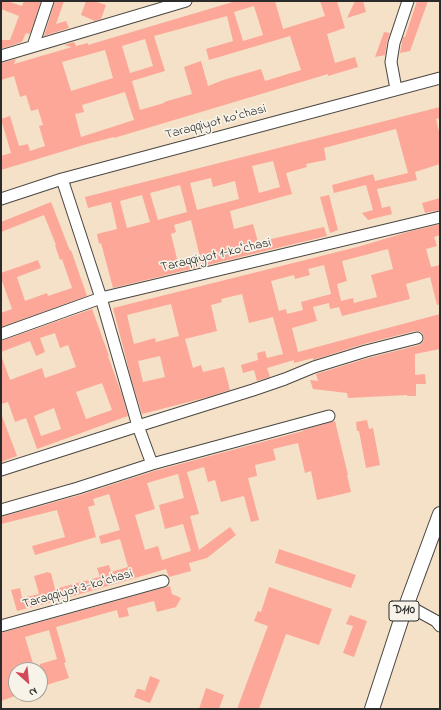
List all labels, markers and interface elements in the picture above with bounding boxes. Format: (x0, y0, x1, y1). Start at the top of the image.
street label: Taraqqiyot koʻchasi (164, 102, 268, 144)
street label: Taraqqiyot 1-koʻchasi (159, 236, 273, 276)
street label: Taraqqiyot 3-koʻchasi (21, 567, 135, 613)
road number: D110 (389, 601, 419, 621)
north arrow (8, 662, 48, 702)
text: N (26, 683, 40, 701)

